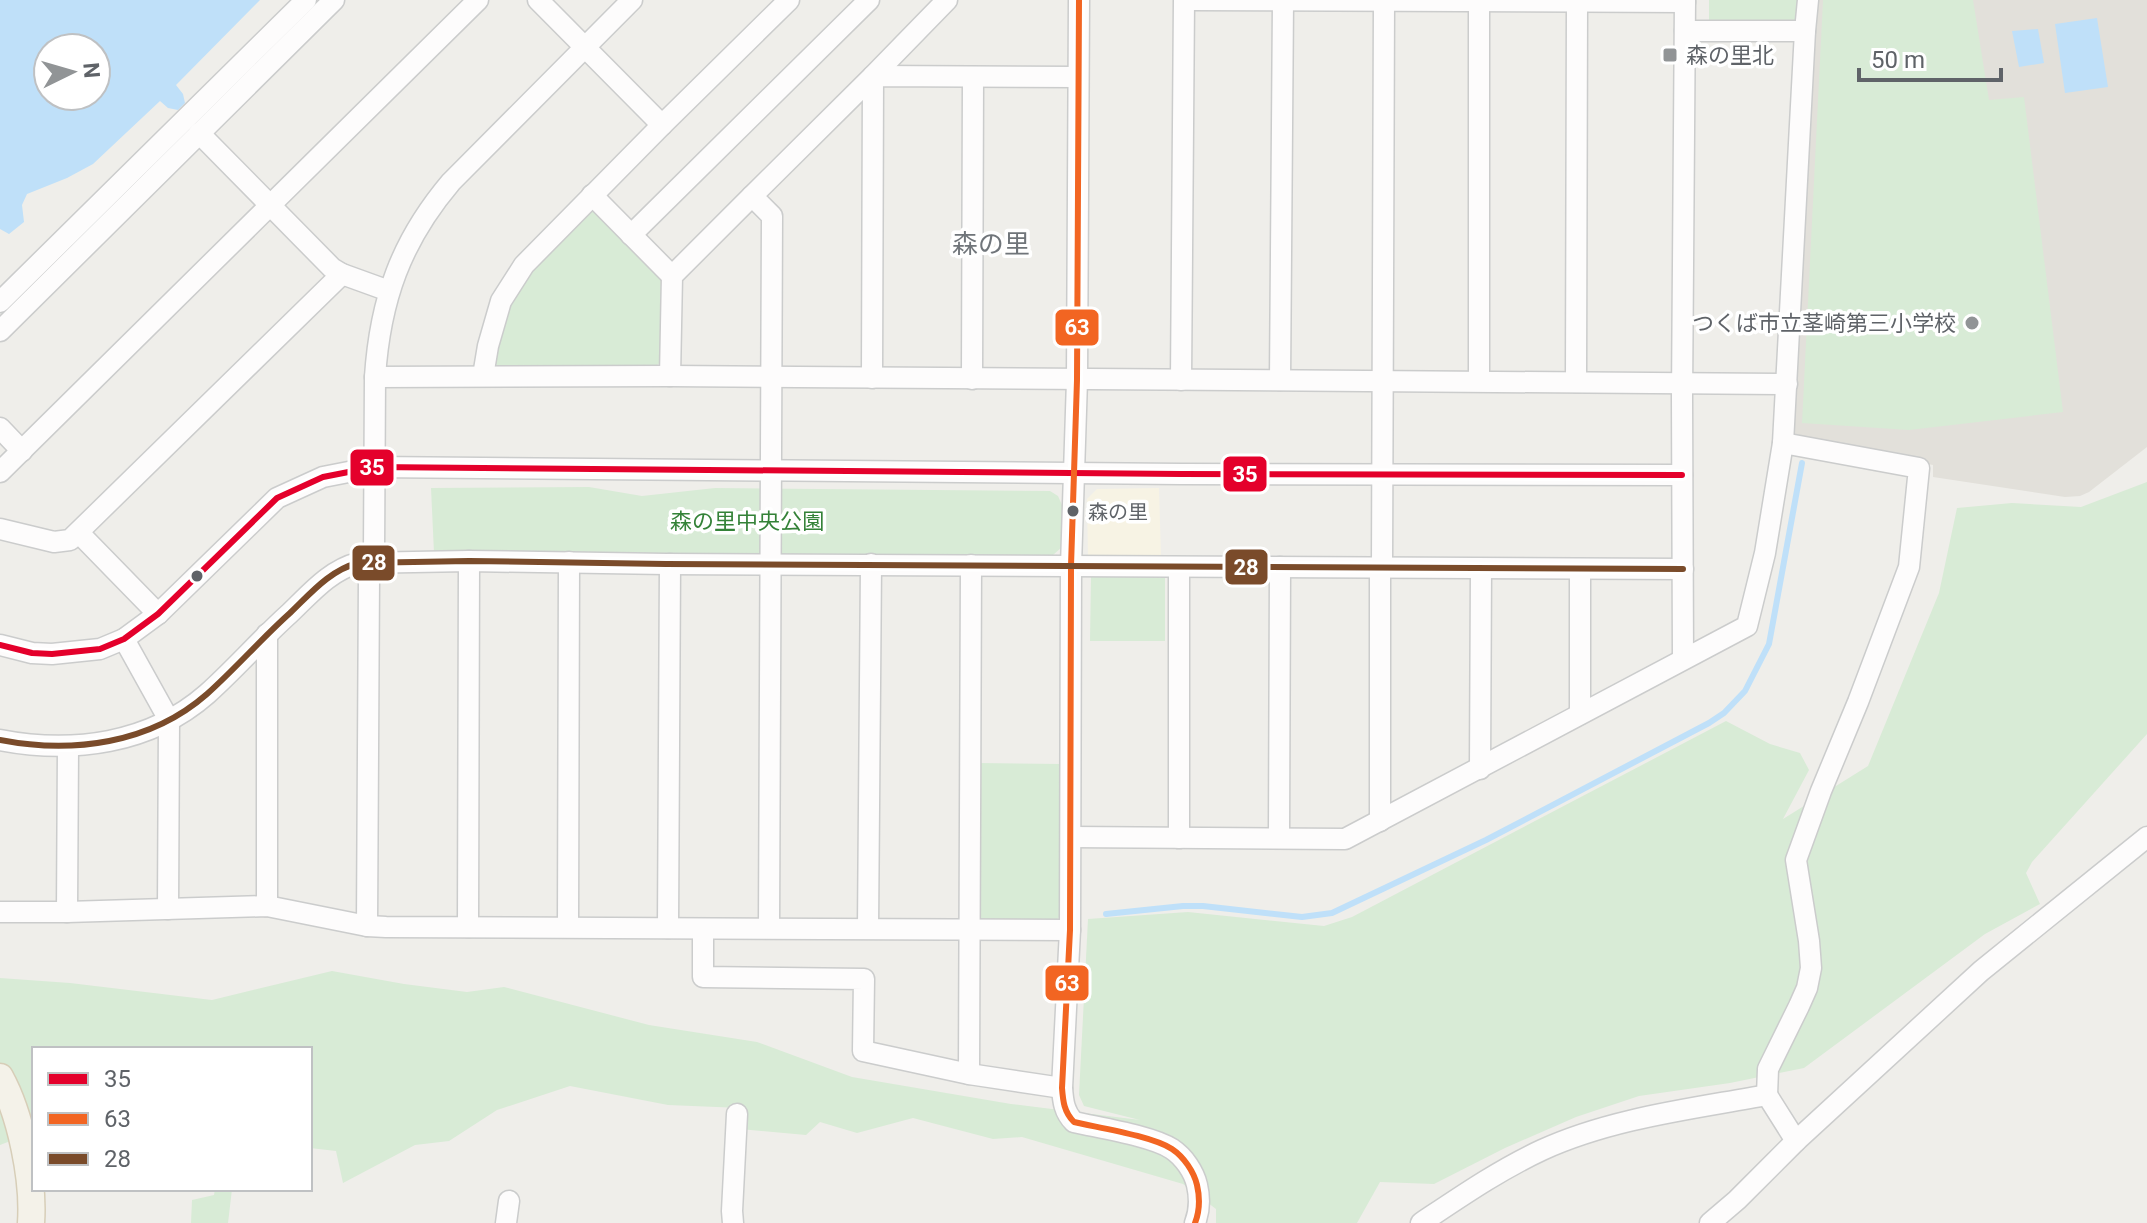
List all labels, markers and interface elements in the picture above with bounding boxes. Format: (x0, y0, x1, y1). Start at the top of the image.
north arrow (32, 32, 112, 112)
scale bar (1859, 32, 2001, 82)
place label: 森の里北 (1686, 43, 1774, 68)
marker: 森の里北 (1661, 46, 1679, 64)
text: 50 m (1871, 46, 1925, 74)
text: N (78, 61, 105, 79)
district label: 森の里 (952, 229, 1030, 259)
line badge: 63 (1054, 308, 1100, 347)
place label: つくば市立茎崎第三小学校 (1692, 311, 1956, 336)
marker: つくば市立茎崎第三小学校 (1963, 314, 1981, 332)
text: 63 (1064, 315, 1090, 340)
line badge: 35 (349, 448, 395, 487)
text: 35 (359, 455, 385, 480)
line badge: 35 (1222, 455, 1268, 493)
text: 35 (1232, 462, 1258, 487)
place label: 森の里 (1088, 500, 1148, 524)
marker: 森の里 (1065, 503, 1081, 519)
park label: 森の里中央公園 (670, 509, 824, 534)
line badge: 28 (351, 544, 396, 582)
line badge: 28 (1224, 548, 1269, 586)
text: 28 (361, 550, 387, 575)
text: 28 (1233, 555, 1259, 580)
unlabelled marker (189, 568, 205, 584)
line badge: 63 (1044, 964, 1090, 1002)
text: 63 (1054, 971, 1080, 996)
legend (32, 1047, 312, 1191)
text: 35 (104, 1065, 131, 1093)
text: 63 (104, 1105, 131, 1133)
text: 28 (104, 1145, 131, 1173)

